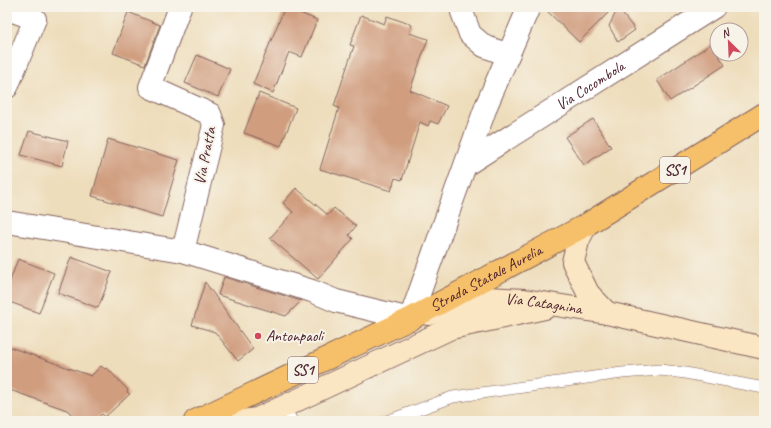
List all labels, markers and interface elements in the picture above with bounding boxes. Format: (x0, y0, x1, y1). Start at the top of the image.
north arrow (709, 22, 749, 62)
text: N (719, 24, 733, 41)
street label: Via Cocombola (552, 56, 630, 115)
street label: Via Pratta (190, 125, 221, 187)
road number: SS1 (660, 157, 690, 183)
street label: Strada Statale Aurelia (426, 240, 547, 317)
street label: Via Catagnina (505, 289, 585, 319)
place label: Antonpaoli (266, 326, 325, 346)
marker: Antonpaoli (253, 331, 263, 341)
road number: SS1 (288, 357, 318, 383)

